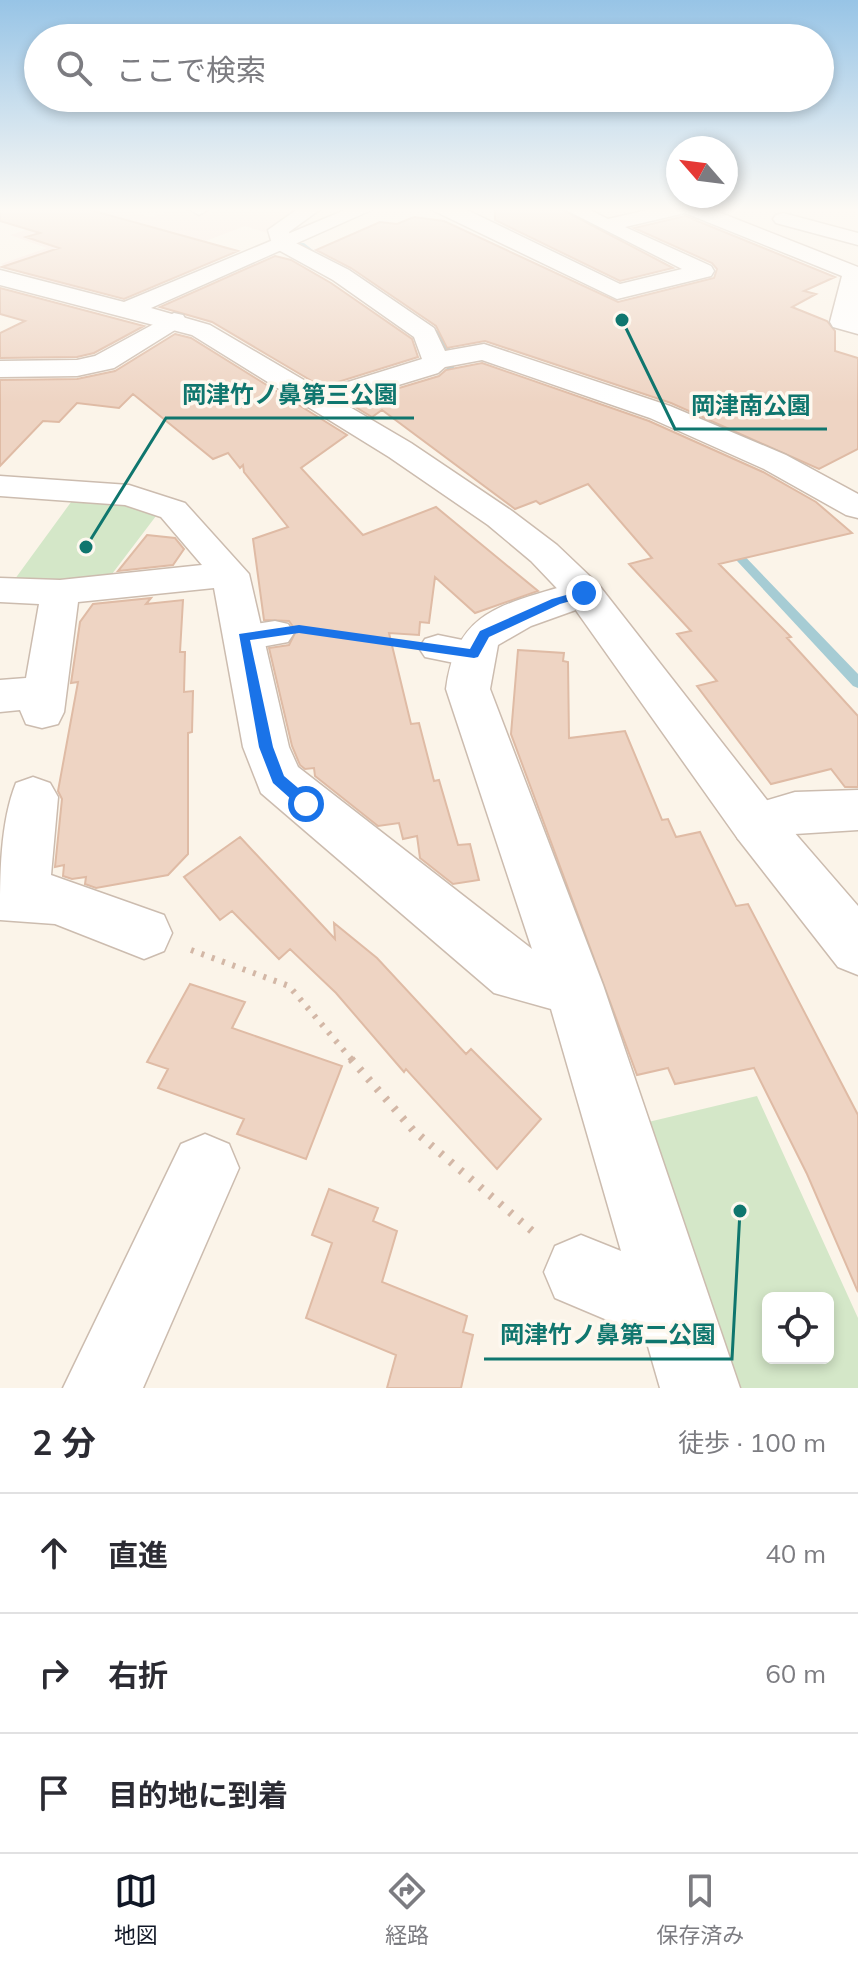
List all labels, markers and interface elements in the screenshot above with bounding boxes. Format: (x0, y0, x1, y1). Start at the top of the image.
search box (24, 24, 834, 112)
icon: search (52, 46, 96, 90)
text: ここで検索 (116, 51, 266, 89)
north arrow (666, 136, 738, 208)
callout: 岡津竹ノ鼻第三公園 (166, 370, 414, 418)
text: 岡津竹ノ鼻第三公園 (182, 379, 398, 409)
callout: 岡津南公園 (675, 381, 827, 429)
text: 岡津南公園 (691, 390, 811, 420)
route end (566, 575, 602, 611)
route start (288, 786, 324, 822)
map controls (762, 1292, 834, 1364)
button: locate (762, 1292, 834, 1364)
callout: 岡津竹ノ鼻第二公園 (484, 1311, 732, 1359)
text: 岡津竹ノ鼻第二公園 (500, 1319, 716, 1349)
text: 2 分 (32, 1421, 96, 1464)
text: 徒歩 · 100 m (678, 1426, 826, 1459)
icon: ahead (32, 1531, 76, 1575)
text: 直進 (108, 1536, 168, 1574)
text: 40 m (765, 1537, 826, 1570)
icon: right (32, 1651, 76, 1695)
text: 右折 (108, 1656, 168, 1694)
text: 60 m (765, 1657, 826, 1690)
icon: arrive (32, 1771, 76, 1815)
text: 目的地に到着 (108, 1776, 288, 1814)
tab: 地図 (114, 1869, 158, 1949)
tab: 経路 (385, 1869, 429, 1949)
tab: 保存済み (656, 1869, 744, 1949)

